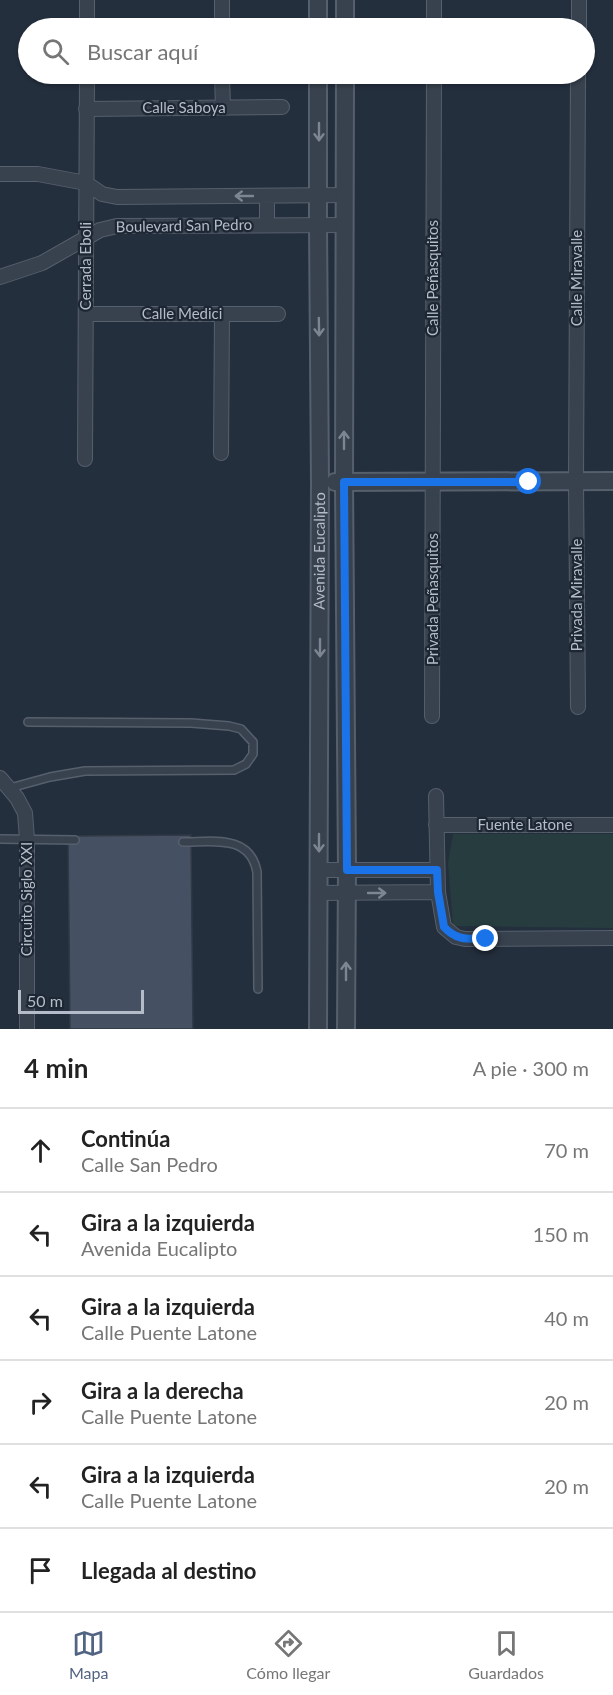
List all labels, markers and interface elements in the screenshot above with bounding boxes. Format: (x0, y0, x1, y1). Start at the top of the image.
search box (18, 18, 595, 84)
icon: search (39, 35, 72, 68)
text: Buscar aquí (87, 38, 198, 65)
street label: Calle Saboya (142, 98, 226, 116)
one-way arrow (313, 121, 325, 141)
one-way arrow (234, 190, 254, 202)
street label: Boulevard San Pedro (116, 215, 252, 235)
street label: Calle Peñasquitos (423, 220, 441, 336)
street label: Cerrada Eboli (76, 222, 94, 310)
street label: Calle Miravalle (567, 230, 585, 326)
street label: Calle Medici (142, 304, 222, 322)
one-way arrow (313, 316, 325, 336)
one-way arrow (338, 430, 350, 450)
route start (515, 468, 541, 494)
street label: Avenida Eucalipto (310, 492, 328, 610)
street label: Privada Peñasquitos (423, 533, 441, 665)
street label: Privada Miravalle (567, 539, 585, 651)
one-way arrow (314, 637, 326, 657)
street label: Fuente Latone (478, 815, 572, 833)
one-way arrow (314, 832, 325, 852)
street label: Circuito Siglo XXI (17, 842, 35, 956)
one-way arrow (366, 887, 386, 899)
route end (472, 925, 498, 951)
one-way arrow (340, 961, 352, 981)
scale bar (18, 987, 144, 1014)
text: 50 m (27, 991, 63, 1010)
text: 4 min (24, 1052, 88, 1084)
text: A pie · 300 m (473, 1056, 589, 1080)
text: Continúa (81, 1125, 170, 1152)
icon: ahead (24, 1134, 57, 1167)
text: 70 m (544, 1138, 589, 1162)
text: Calle San Pedro (81, 1152, 218, 1176)
text: Gira a la izquierda (81, 1209, 255, 1236)
icon: left (24, 1218, 57, 1251)
text: 150 m (533, 1222, 589, 1246)
text: Avenida Eucalipto (81, 1236, 237, 1260)
text: Gira a la izquierda (81, 1293, 255, 1320)
icon: left (24, 1302, 57, 1335)
text: 40 m (544, 1306, 589, 1330)
text: Calle Puente Latone (81, 1320, 257, 1344)
text: Gira a la derecha (81, 1377, 244, 1404)
icon: right (24, 1386, 57, 1419)
text: 20 m (544, 1390, 589, 1414)
text: Calle Puente Latone (81, 1404, 257, 1428)
text: Gira a la izquierda (81, 1461, 255, 1488)
icon: left (24, 1470, 57, 1503)
text: 20 m (544, 1474, 589, 1498)
text: Calle Puente Latone (81, 1488, 257, 1512)
icon: arrive (24, 1554, 57, 1587)
text: Llegada al destino (81, 1557, 257, 1584)
tab: Mapa (69, 1627, 108, 1682)
tab: Cómo llegar (246, 1627, 330, 1682)
tab: Guardados (468, 1627, 544, 1682)

